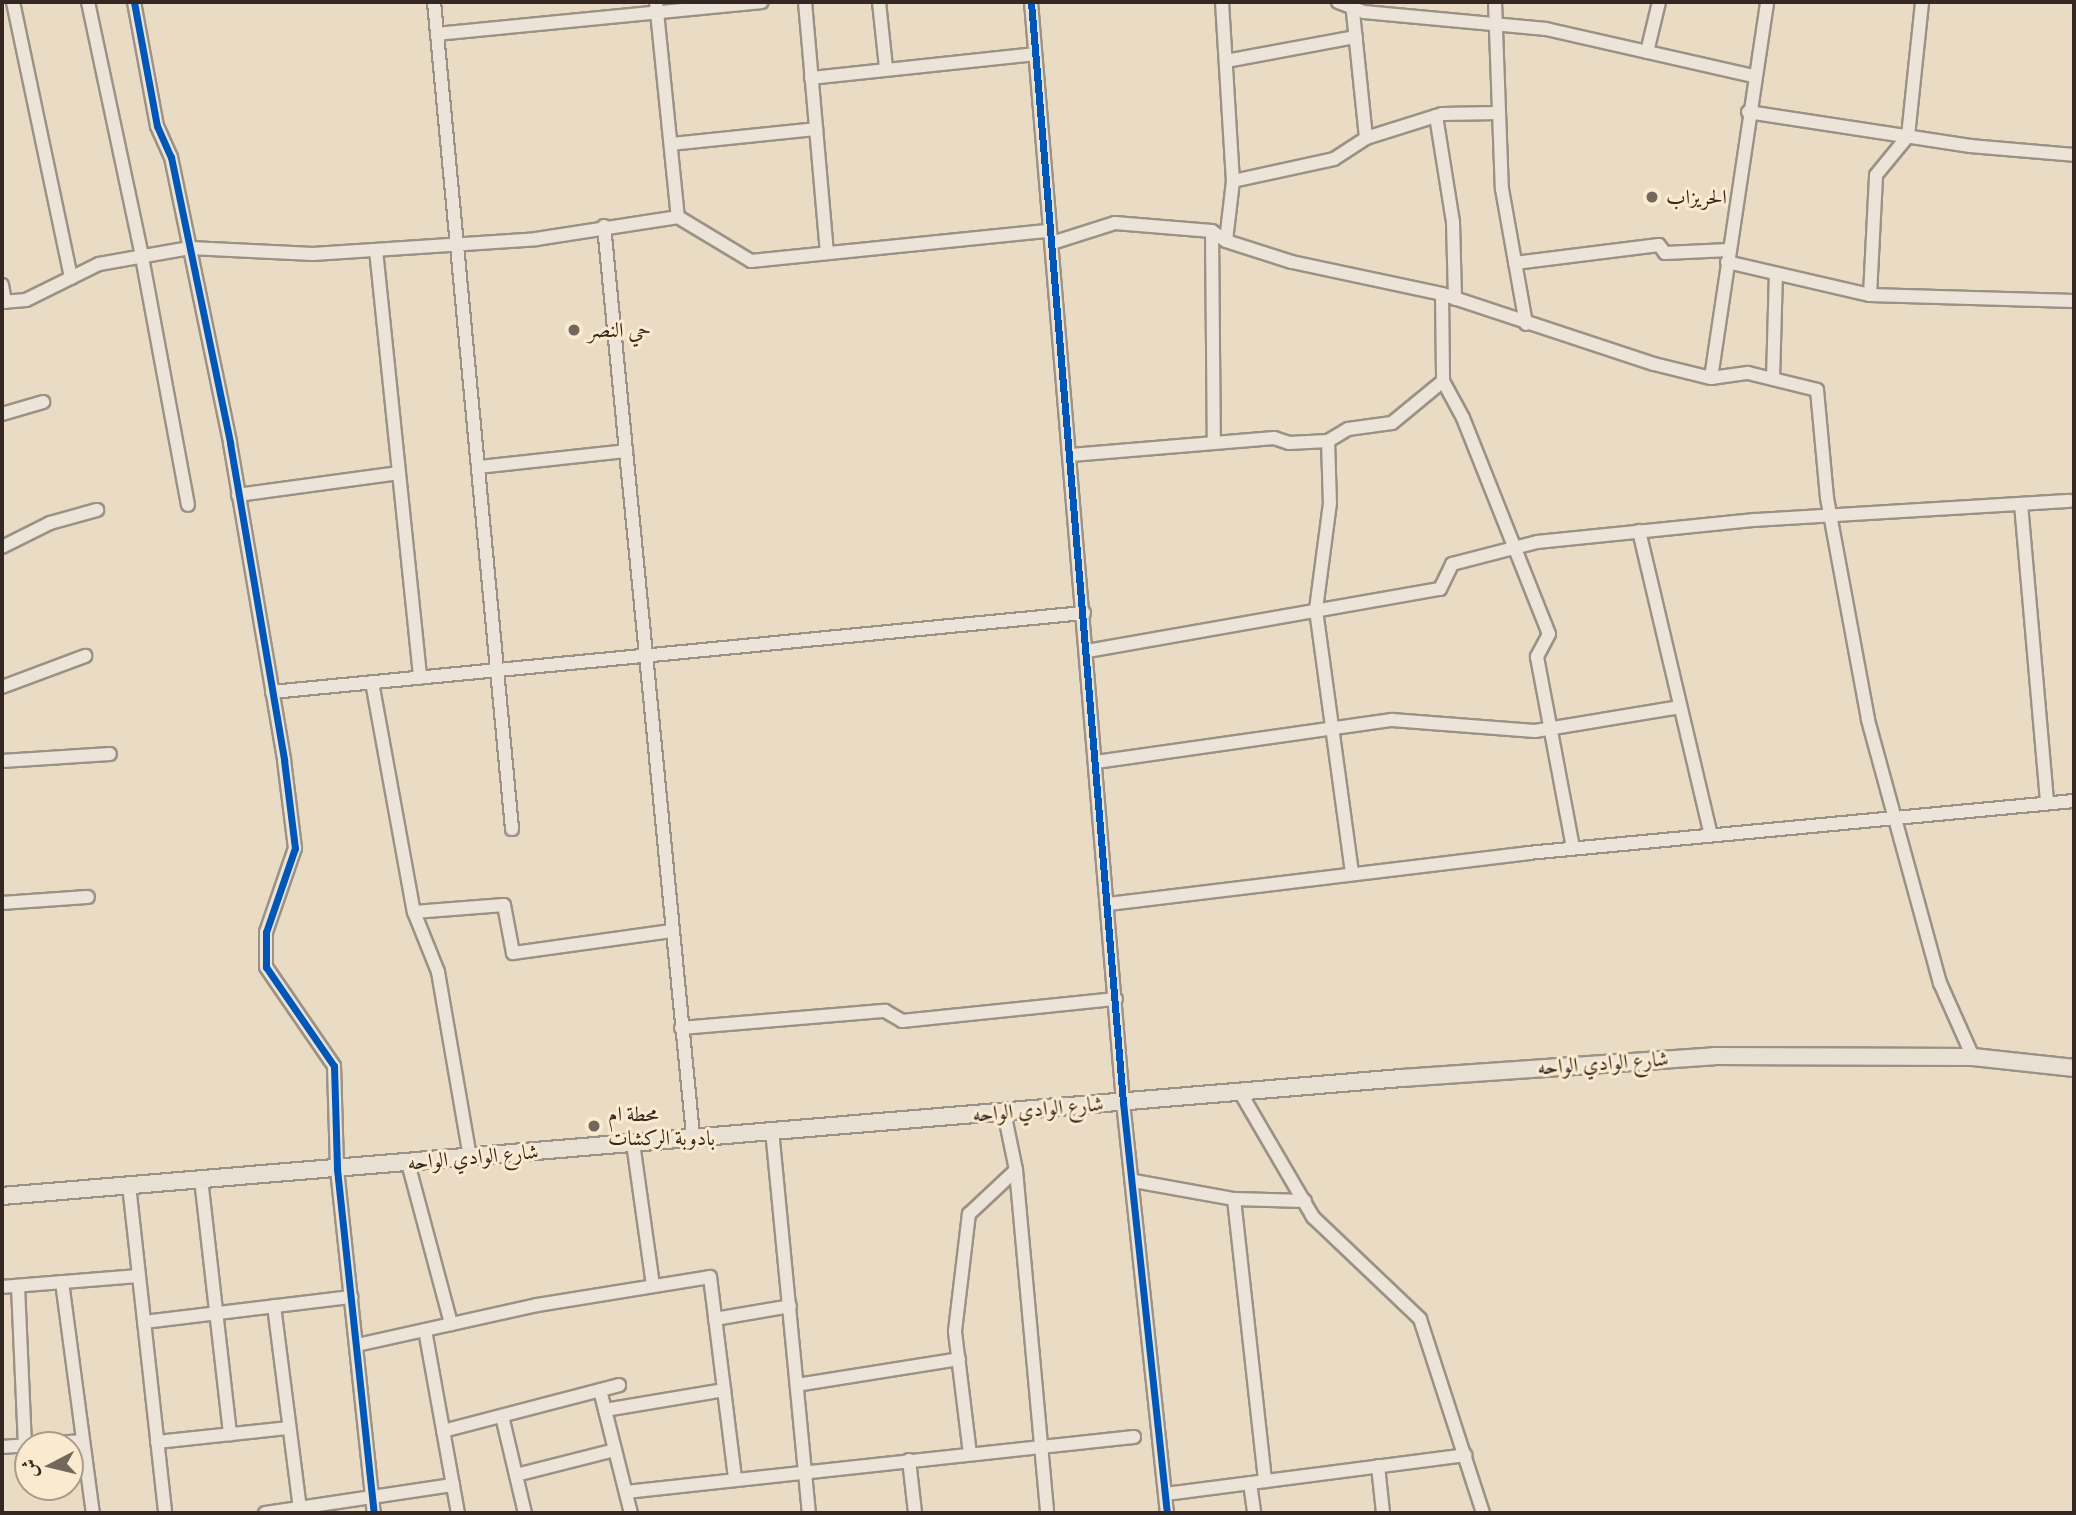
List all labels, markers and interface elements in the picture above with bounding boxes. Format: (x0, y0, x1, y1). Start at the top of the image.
place label: الحريزاب (1666, 184, 1727, 210)
marker: الحريزاب (1644, 189, 1660, 205)
place label: حي النصر (588, 317, 651, 343)
marker: حي النصر (566, 322, 582, 338)
street label: شارع الوادي الواحه (1536, 1046, 1670, 1080)
street label: شارع الوادي الواحه (971, 1091, 1105, 1127)
place label: محطة ام بادوبة الركشات (608, 1101, 715, 1151)
marker: محطة ام بادوبة الركشات (586, 1118, 602, 1134)
street label: شارع الوادي الواحه (406, 1139, 540, 1175)
north arrow (14, 1431, 84, 1501)
text: ش (18, 1458, 42, 1479)

